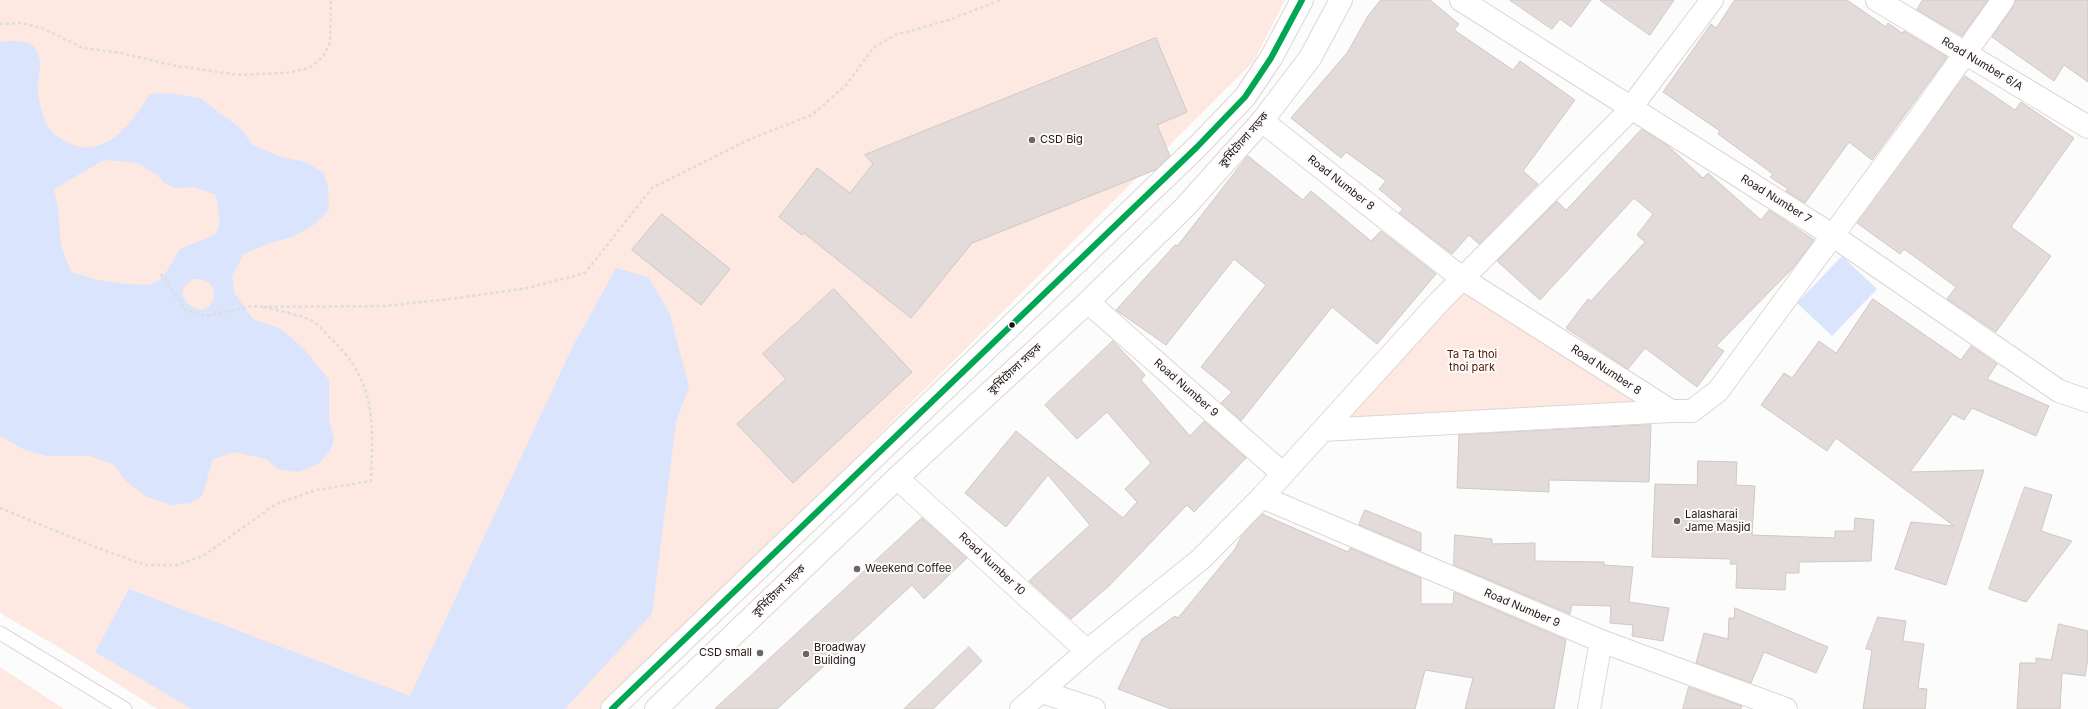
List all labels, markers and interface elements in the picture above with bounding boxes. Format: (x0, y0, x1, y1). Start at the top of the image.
street label: Road Number 6/A (1939, 35, 2025, 93)
street label: কুর্মিটোলা সড়ক (1216, 110, 1272, 170)
place label: CSD Big (1040, 133, 1083, 147)
marker: CSD Big (1027, 135, 1037, 145)
street label: Road Number 8 (1305, 153, 1377, 213)
street label: Road Number 7 (1738, 172, 1814, 226)
unlabelled marker (1007, 320, 1017, 330)
street label: কুর্মিটোলা সড়ক (985, 341, 1045, 397)
street label: Road Number 8 (1568, 342, 1644, 398)
park label: Ta Ta thoi thoi park (1447, 348, 1497, 374)
street label: Road Number 9 (1151, 356, 1221, 420)
place label: Lalasharai Jame Masjid (1685, 508, 1751, 534)
marker: Lalasharai Jame Masjid (1672, 516, 1682, 526)
street label: Road Number 10 (956, 530, 1028, 598)
street label: কুর্মিটোলা সড়ক (750, 562, 808, 620)
place label: Weekend Coffee (865, 562, 951, 576)
marker: Weekend Coffee (852, 564, 862, 574)
street label: Road Number 9 (1482, 586, 1562, 630)
place label: Broadway Building (814, 641, 866, 667)
place label: CSD small (699, 646, 752, 660)
marker: CSD small (755, 648, 765, 658)
marker: Broadway Building (801, 649, 811, 659)

